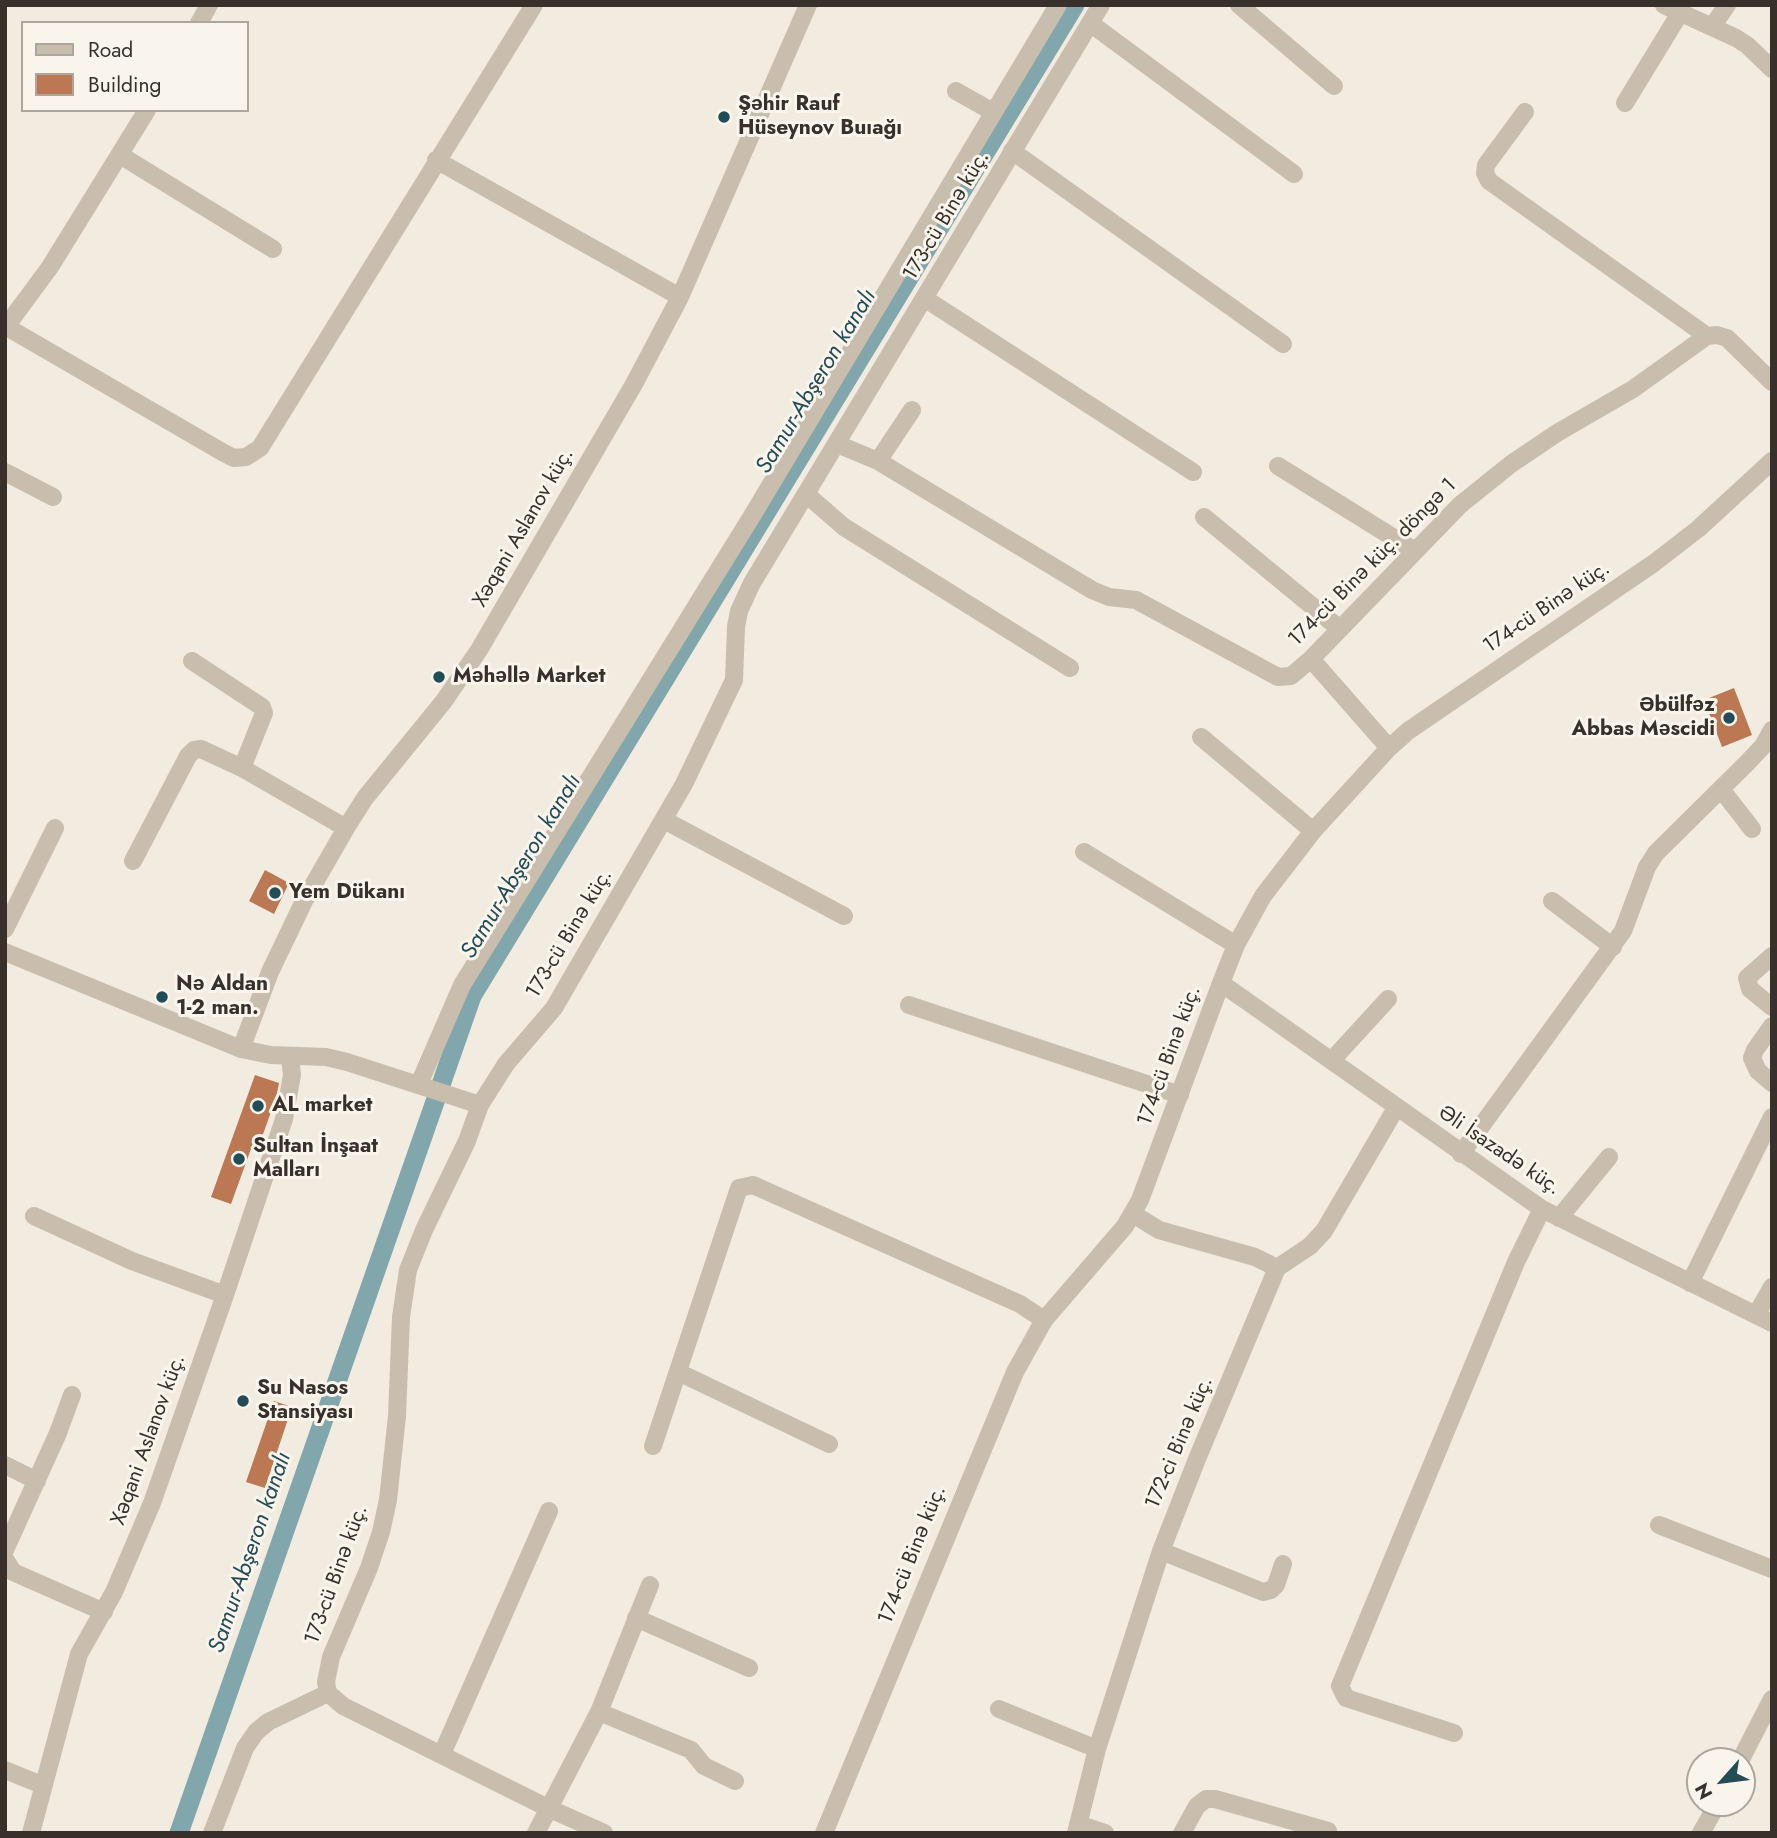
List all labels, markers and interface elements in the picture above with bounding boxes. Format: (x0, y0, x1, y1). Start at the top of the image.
legend (21, 21, 248, 112)
text: Road (88, 35, 133, 65)
text: Building (88, 70, 161, 100)
place label: Şəhir Rauf Hüseynov Buıağı (738, 92, 902, 142)
marker: Şəhir Rauf Hüseynov Buıağı (716, 109, 732, 125)
street label: 173-cü Binə küç. (898, 147, 996, 285)
water label: Samur-Abşeron kanalı (751, 285, 883, 479)
street label: Xəqani Aslanov küç. (468, 444, 580, 612)
street label: 174-cü Binə küç. döngə 1 (1284, 474, 1462, 652)
street label: 174-cü Binə küç. (1479, 556, 1615, 660)
place label: Məhəllə Market (453, 664, 606, 690)
marker: Məhəllə Market (431, 669, 447, 685)
place label: Əbülfəz Abbas Məscidi (1572, 693, 1715, 743)
marker: Əbülfəz Abbas Məscidi (1721, 710, 1737, 726)
water label: Samur-Abşeron kanalı (456, 770, 588, 964)
street label: 173-cü Binə küç. (521, 865, 619, 1003)
place label: Yem Dükanı (289, 880, 405, 906)
marker: Yem Dükanı (267, 885, 283, 901)
place label: Nə Aldan 1-2 man. (176, 972, 268, 1022)
street label: 174-cü Binə küç. (1133, 982, 1207, 1130)
marker: Nə Aldan 1-2 man. (154, 989, 170, 1005)
place label: AL market (272, 1093, 373, 1119)
marker: AL market (250, 1098, 266, 1114)
street label: Əli İsazadə küç. (1433, 1101, 1565, 1201)
place label: Sultan İnşaat Malları (253, 1134, 378, 1184)
marker: Sultan İnşaat Malları (231, 1151, 247, 1167)
street label: Xəqani Aslanov küç. (106, 1351, 192, 1529)
street label: 172-ci Binə küç. (1141, 1373, 1219, 1513)
place label: Su Nasos Stansiyası (257, 1376, 353, 1426)
marker: Su Nasos Stansiyası (235, 1393, 251, 1409)
water label: Samur-Abşeron kanalı (204, 1449, 298, 1657)
street label: 174-cü Binə küç. (874, 1482, 952, 1628)
street label: 173-cü Binə küç. (300, 1502, 374, 1648)
north arrow (1686, 1747, 1756, 1817)
text: N (1688, 1778, 1719, 1804)

